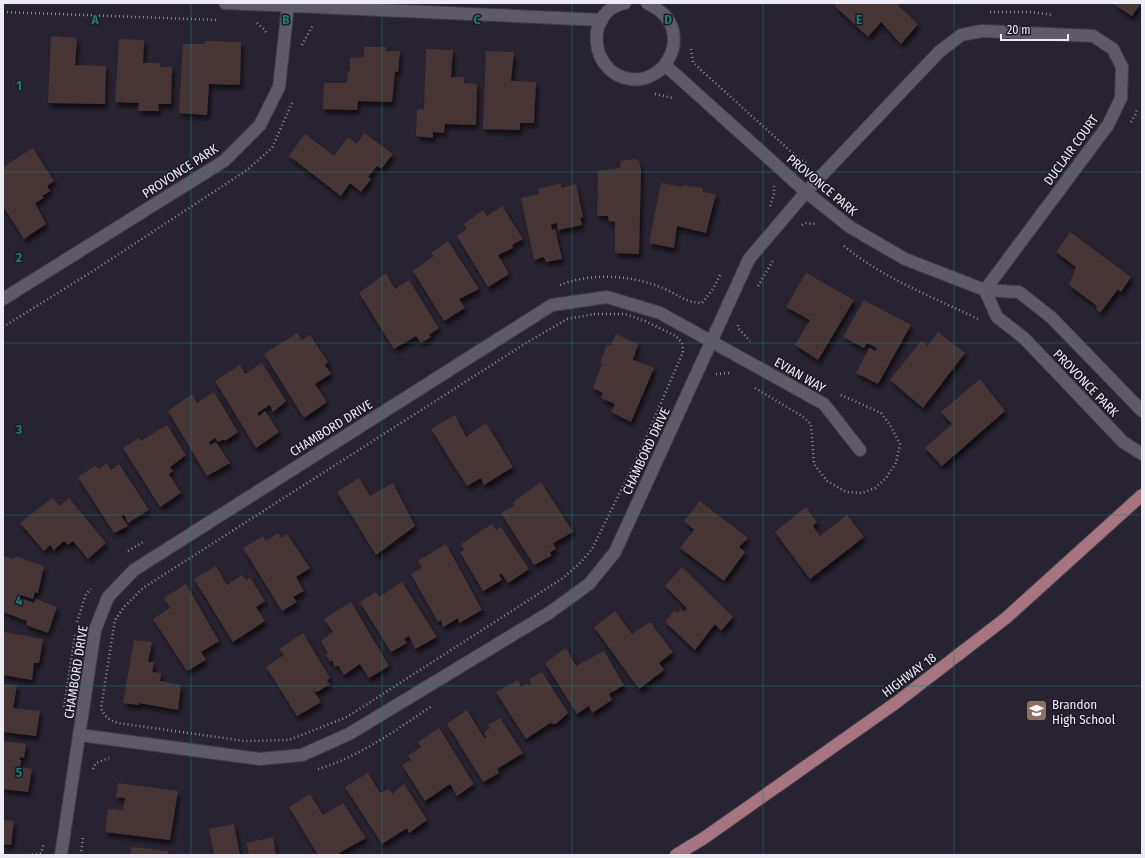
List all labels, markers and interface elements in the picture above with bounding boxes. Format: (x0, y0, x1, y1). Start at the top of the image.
text: A (90, 12, 99, 27)
text: B (282, 12, 290, 27)
text: C (474, 12, 481, 27)
text: D (664, 12, 672, 27)
text: E (856, 12, 862, 27)
scale bar (1001, 16, 1068, 42)
text: 20 m (1007, 23, 1031, 37)
text: 1 (16, 78, 22, 93)
street label: DUCLAIR COURT (1041, 112, 1101, 188)
street label: PROVONCE PARK (139, 141, 221, 201)
street label: PROVONCE PARK (784, 151, 860, 219)
text: 2 (15, 250, 22, 265)
street label: PROVONCE PARK (1050, 346, 1122, 420)
street label: EVIAN WAY (772, 354, 829, 396)
street label: CHAMBORD DRIVE (287, 397, 375, 459)
street label: CHAMBORD DRIVE (619, 405, 673, 497)
text: 3 (15, 422, 22, 437)
text: 4 (16, 593, 23, 608)
street label: CHAMBORD DRIVE (61, 624, 91, 720)
street label: HIGHWAY 18 (879, 650, 939, 700)
place label: Brandon High School (1052, 697, 1116, 727)
school or university icon: Brandon High School (1023, 698, 1049, 724)
text: 5 (16, 765, 22, 780)

